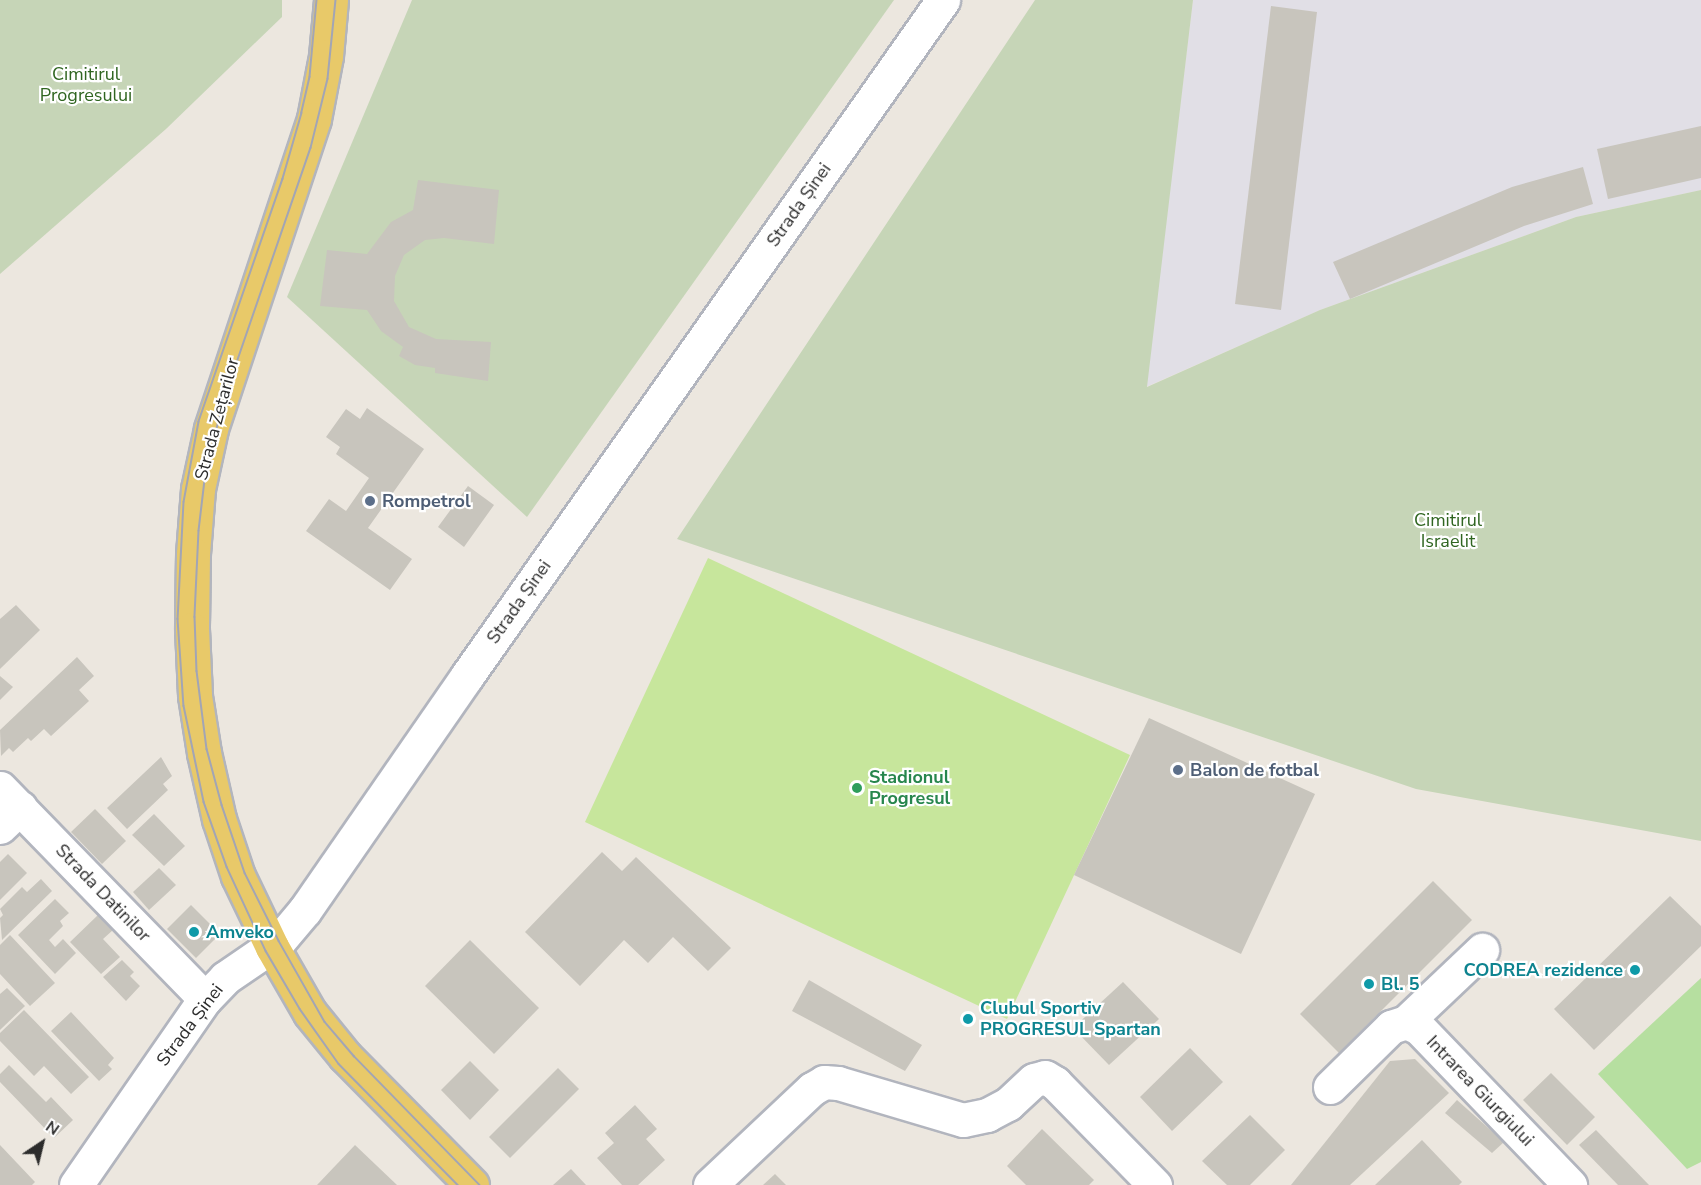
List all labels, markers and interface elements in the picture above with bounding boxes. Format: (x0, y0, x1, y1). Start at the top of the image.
park label: Cimitirul Progresului (40, 64, 132, 106)
street label: Strada Șinei (762, 159, 836, 251)
street label: Strada Zețarilor (190, 355, 244, 483)
place label: Rompetrol (382, 490, 471, 512)
marker: Rompetrol (363, 494, 377, 508)
park label: Cimitirul Israelit (1414, 510, 1482, 552)
street label: Strada Șinei (482, 556, 556, 648)
place label: Balon de fotbal (1190, 759, 1319, 781)
marker: Balon de fotbal (1171, 763, 1185, 777)
place label: Stadionul Progresul (869, 767, 950, 810)
marker: Stadionul Progresul (850, 781, 864, 795)
street label: Strada Datinilor (51, 840, 155, 946)
place label: Amveko (206, 921, 274, 943)
marker: Amveko (187, 925, 201, 939)
place label: CODREA rezidence (1463, 959, 1623, 981)
marker: CODREA rezidence (1628, 963, 1642, 977)
place label: Bl. 5 (1381, 973, 1419, 995)
marker: Bl. 5 (1362, 977, 1376, 991)
street label: Strada Șinei (152, 980, 228, 1070)
place label: Clubul Sportiv PROGRESUL Spartan (980, 998, 1161, 1040)
marker: Clubul Sportiv PROGRESUL Spartan (961, 1012, 975, 1026)
street label: Intrarea Giurgiului (1422, 1031, 1538, 1151)
north arrow (12, 1113, 72, 1173)
text: N (41, 1116, 64, 1141)

